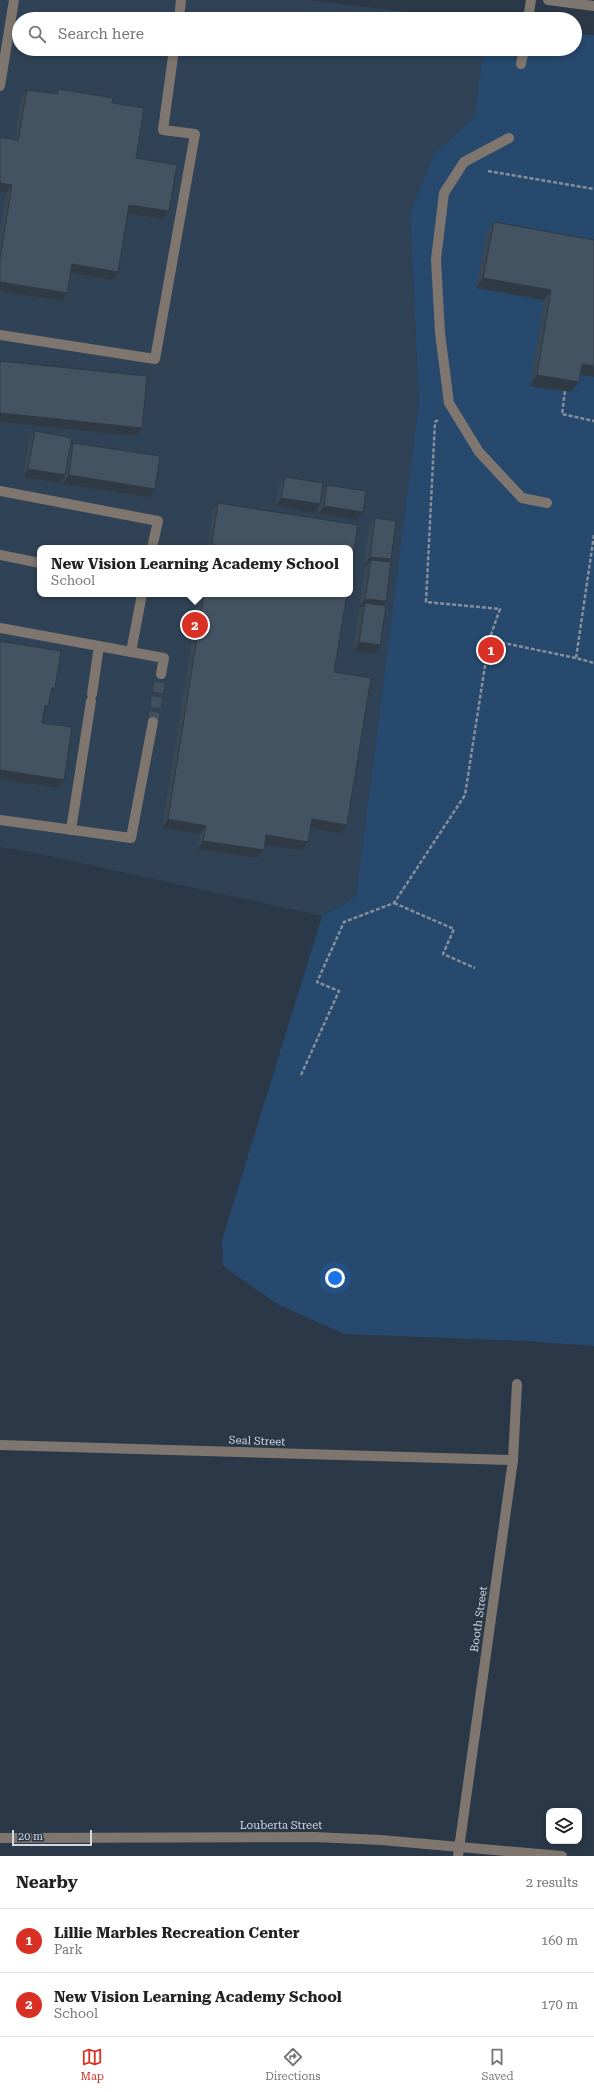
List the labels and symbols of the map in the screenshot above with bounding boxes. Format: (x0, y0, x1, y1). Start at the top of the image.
pin: 2 (182, 610, 208, 640)
pin: 1 (478, 635, 504, 665)
your location (325, 1268, 345, 1288)
street label: Seal Street (228, 1434, 286, 1448)
street label: Booth Street (468, 1585, 490, 1653)
street label: Louberta Street (240, 1819, 322, 1832)
scale bar (12, 1828, 92, 1847)

